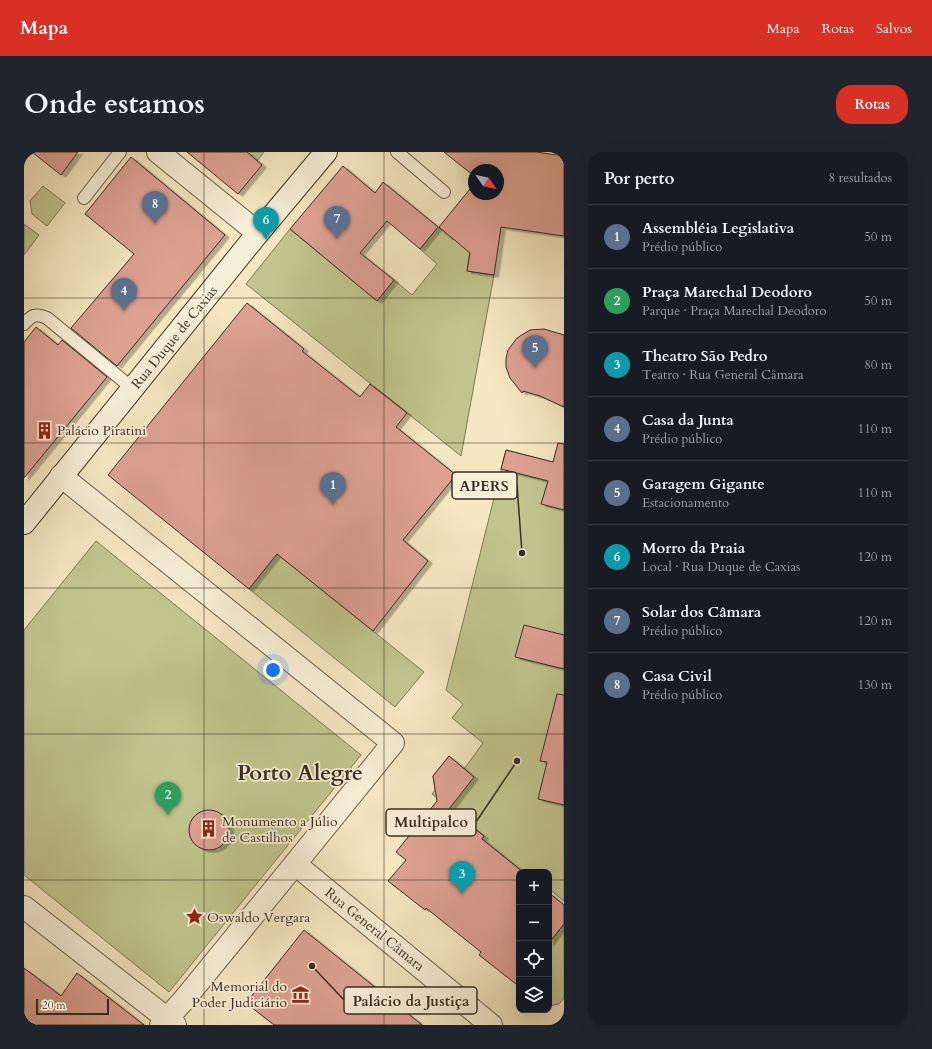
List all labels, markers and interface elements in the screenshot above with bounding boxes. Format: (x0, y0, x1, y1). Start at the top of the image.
text: Mapa (20, 15, 68, 41)
text: Mapa (767, 19, 800, 38)
text: Rotas (822, 19, 854, 38)
text: Salvos (876, 19, 912, 38)
text: Onde estamos (24, 85, 205, 123)
button: Rotas (836, 85, 908, 124)
north arrow (468, 164, 504, 200)
text: Por perto (604, 167, 674, 190)
text: 8 resultados (828, 169, 892, 187)
pin: 8 (142, 191, 168, 224)
pin: 7 (324, 206, 350, 239)
pin: 6 (253, 207, 279, 240)
text: Assembléia Legislativa (642, 218, 794, 238)
text: 1 (614, 228, 620, 246)
text: 50 m (864, 228, 892, 246)
text: Prédio público (642, 238, 722, 256)
pin: 4 (111, 278, 137, 311)
street label: Rua Duque de Caxias (127, 282, 222, 393)
text: Praça Marechal Deodoro (642, 282, 812, 302)
text: 2 (614, 292, 620, 310)
text: 50 m (864, 292, 892, 310)
text: Parque · Praça Marechal Deodoro (642, 302, 827, 320)
pin: 5 (522, 335, 548, 368)
text: Theatro São Pedro (642, 346, 767, 366)
text: 3 (614, 356, 620, 374)
text: 80 m (864, 356, 892, 374)
text: Teatro · Rua General Câmara (642, 366, 804, 384)
text: Casa da Junta (642, 410, 734, 430)
building icon: Palácio Piratini (34, 420, 54, 440)
text: 4 (614, 420, 620, 438)
text: 110 m (858, 420, 892, 438)
place label: Palácio Piratini (57, 421, 146, 440)
text: Prédio público (642, 430, 722, 448)
pin: 1 (320, 472, 346, 505)
callout: APERS (452, 472, 517, 499)
text: Garagem Gigante (642, 474, 765, 494)
text: APERS (459, 476, 509, 496)
text: 5 (614, 484, 620, 502)
text: 110 m (858, 484, 892, 502)
text: Estacionamento (642, 494, 729, 512)
text: Morro da Praia (642, 538, 745, 558)
text: 6 (614, 548, 620, 566)
text: 120 m (858, 548, 892, 566)
text: Local · Rua Duque de Caxias (642, 558, 800, 576)
text: Solar dos Câmara (642, 602, 761, 622)
text: 7 (614, 612, 620, 630)
text: 120 m (858, 612, 892, 630)
text: Prédio público (642, 622, 722, 640)
your location (263, 660, 283, 680)
text: Casa Civil (642, 666, 712, 686)
text: 8 (614, 676, 620, 694)
text: 130 m (858, 676, 892, 694)
text: Prédio público (642, 686, 722, 704)
district label: Porto Alegre (237, 758, 363, 788)
pin: 2 (155, 782, 181, 815)
callout: Multipalco (386, 809, 476, 836)
place label: Monumento a Júlio de Castilhos (222, 812, 338, 847)
text: Multipalco (394, 812, 468, 832)
building icon: Monumento a Júlio de Castilhos (199, 819, 219, 839)
pin: 3 (449, 861, 475, 894)
map controls (516, 869, 552, 1013)
button: + (516, 869, 552, 905)
street label: Rua General Câmara (321, 883, 429, 976)
button: − (516, 905, 552, 941)
place icon: Oswaldo Vergara (184, 907, 204, 927)
place label: Oswaldo Vergara (207, 908, 310, 927)
button: locate (516, 941, 552, 977)
place label: Memorial do Poder Judiciário (192, 977, 287, 1012)
button: layers (516, 977, 552, 1013)
museum icon: Memorial do Poder Judiciário (290, 984, 310, 1004)
callout: Palácio da Justiça (344, 987, 477, 1014)
text: Palácio da Justiça (353, 991, 470, 1011)
scale bar (36, 997, 109, 1016)
text: 20 m (42, 998, 66, 1013)

